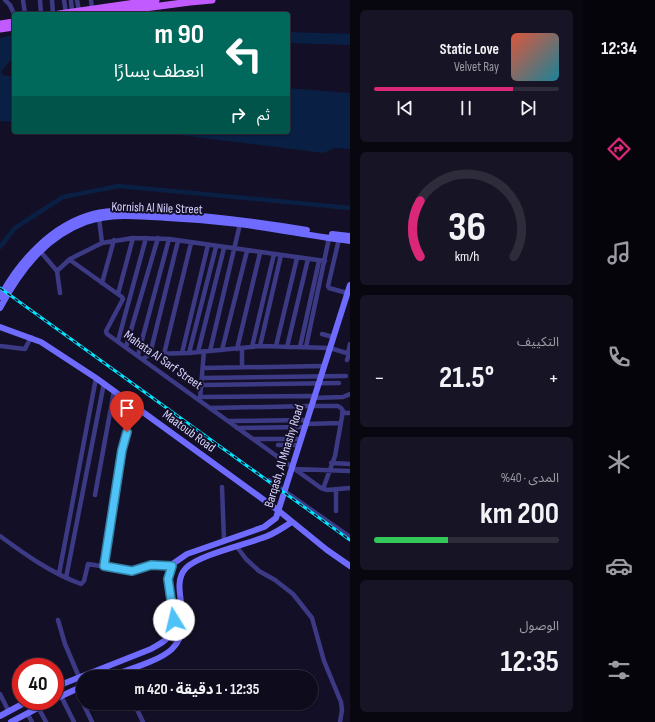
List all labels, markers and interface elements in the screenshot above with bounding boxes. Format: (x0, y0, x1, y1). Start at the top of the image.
text: 90 m (154, 18, 204, 51)
icon: left (218, 28, 270, 80)
text: 12:34 (601, 38, 637, 59)
text: Static Love (440, 40, 499, 59)
text: Velvet Ray (454, 59, 499, 75)
text: انعطف يسارًا (114, 61, 204, 82)
icon: previous (394, 97, 416, 119)
icon: pause (455, 97, 477, 119)
icon: next (517, 97, 539, 119)
icon: right (227, 104, 249, 126)
text: ثم (257, 106, 270, 125)
icon: directions (605, 135, 633, 163)
street label: Kornish Al Nile Street (111, 198, 203, 218)
text: 36 (447, 202, 486, 251)
icon: music (605, 239, 633, 267)
text: km/h (454, 247, 479, 264)
street label: Mahata Al Sarf Street (121, 327, 205, 393)
text: التكييف (517, 334, 559, 350)
icon: phone (605, 343, 633, 371)
text: 21.5° (439, 360, 494, 396)
text: − (374, 365, 385, 392)
text: + (548, 365, 559, 392)
pin (110, 391, 144, 432)
icon: arrive (116, 397, 138, 419)
street label: Barqash, Al Mnashy Road (261, 402, 307, 510)
street label: Maatoub Road (159, 406, 219, 456)
icon: climate (605, 448, 633, 476)
text: المدى · 40% (501, 470, 559, 486)
text: 200 km (480, 496, 559, 532)
icon: car (605, 552, 633, 580)
position arrow (153, 599, 195, 641)
text: الوصول (519, 618, 559, 634)
text: 12:35 (500, 644, 559, 680)
icon: filters (605, 656, 633, 684)
speed limit sign: 40 (12, 658, 64, 710)
text: 12:35 · 1 دقيقة · 420 m (135, 680, 259, 699)

